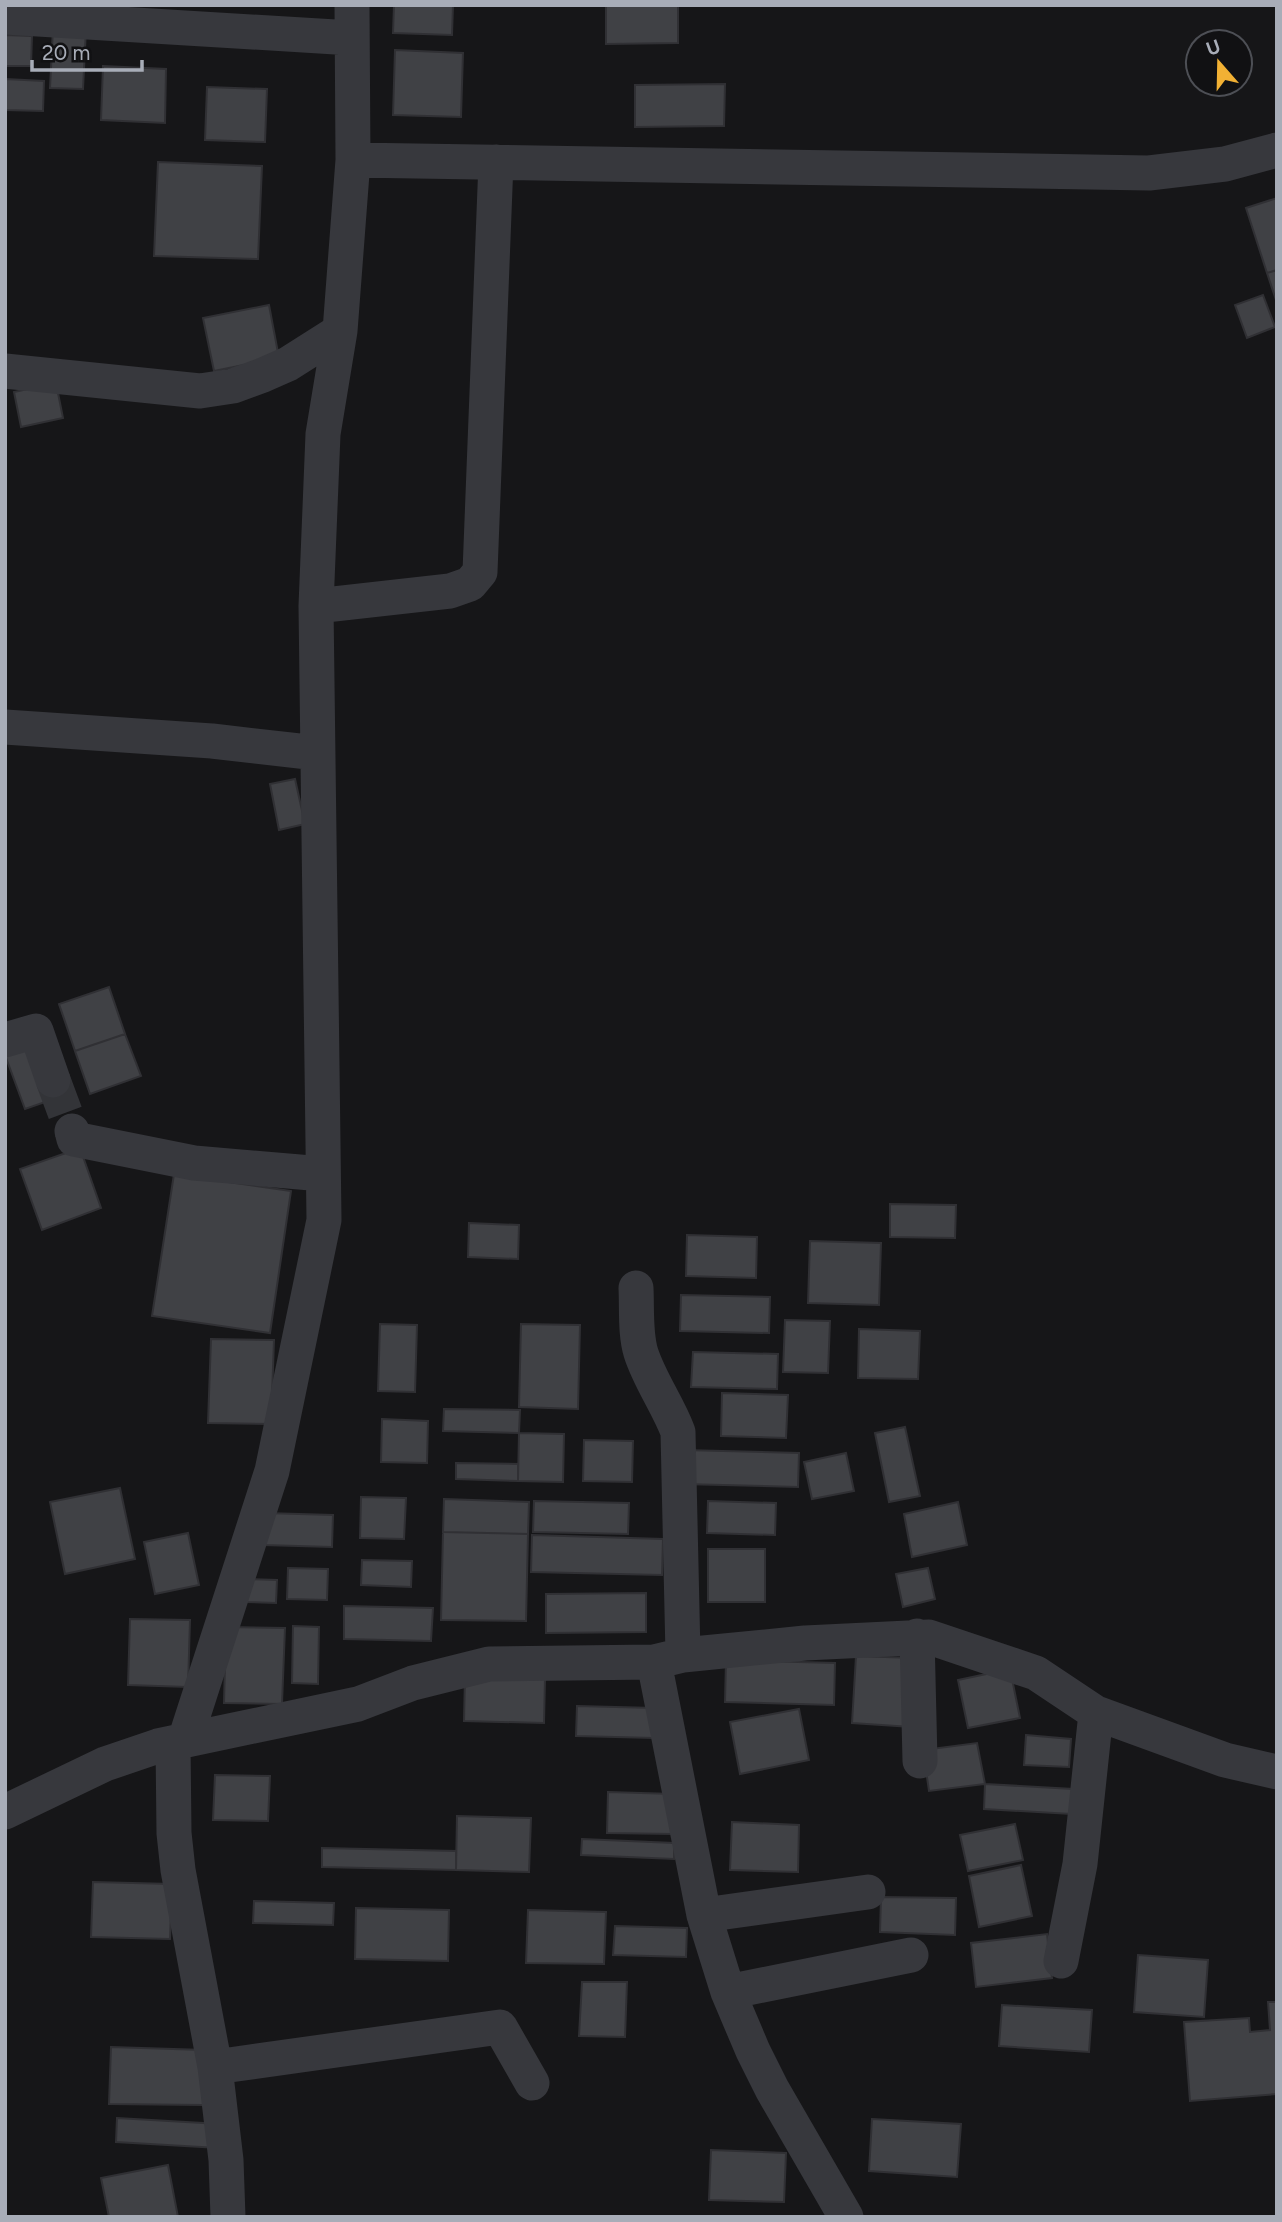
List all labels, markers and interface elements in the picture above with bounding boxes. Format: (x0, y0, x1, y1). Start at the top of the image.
scale bar (32, 28, 142, 72)
north arrow (1184, 28, 1254, 98)
text: U (1203, 34, 1224, 61)
text: 20 m (42, 40, 90, 65)

